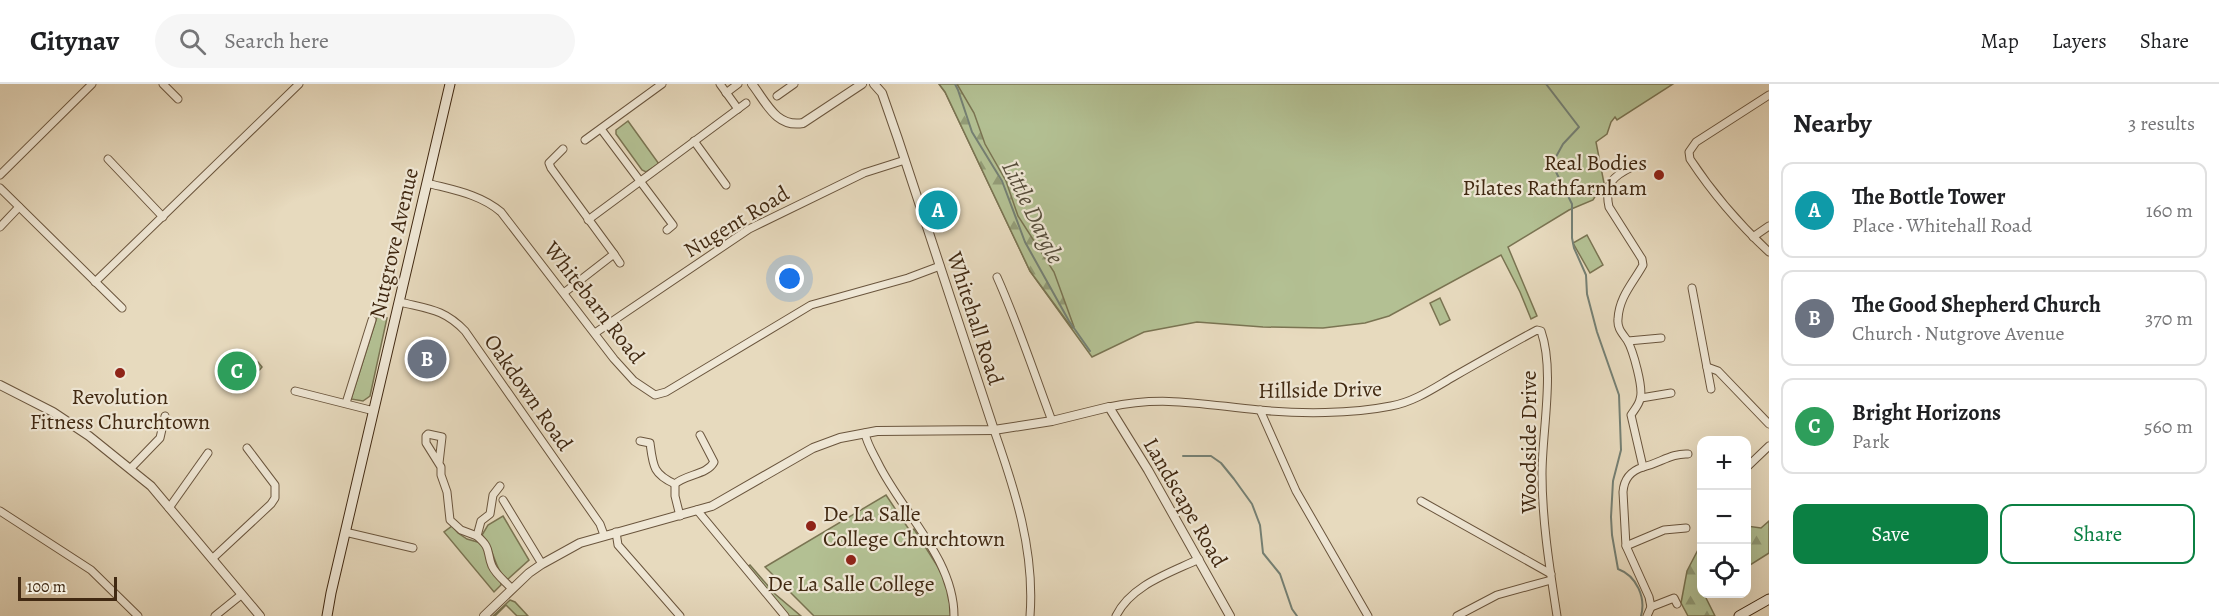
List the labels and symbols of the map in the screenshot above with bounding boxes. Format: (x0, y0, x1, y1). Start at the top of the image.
place label: Real Bodies Pilates Rathfarnham (1463, 148, 1647, 203)
water label: Little Dargle (994, 155, 1072, 269)
street label: Nutgrove Avenue (362, 165, 426, 322)
marker: Real Bodies Pilates Rathfarnham (1652, 168, 1666, 182)
street label: Nugent Road (678, 178, 795, 265)
pin: A (918, 188, 958, 232)
street label: Whitebarn Road (536, 235, 652, 370)
street label: Whitehall Road (939, 247, 1011, 389)
your location (775, 264, 804, 293)
street label: Oakdown Road (477, 328, 580, 457)
pin: B (408, 336, 446, 382)
pin: C (218, 348, 256, 394)
marker: Revolution Fitness Churchtown (113, 366, 127, 380)
street label: Woodside Drive (1514, 370, 1544, 515)
street label: Hillside Drive (1258, 374, 1382, 406)
place label: Revolution Fitness Churchtown (30, 382, 210, 437)
street label: Landscape Road (1136, 432, 1234, 573)
place label: De La Salle College Churchtown (823, 499, 1005, 554)
marker: De La Salle College Churchtown (804, 519, 818, 533)
marker: De La Salle College (844, 553, 858, 567)
place label: De La Salle College (767, 569, 935, 599)
scale bar (18, 574, 117, 602)

